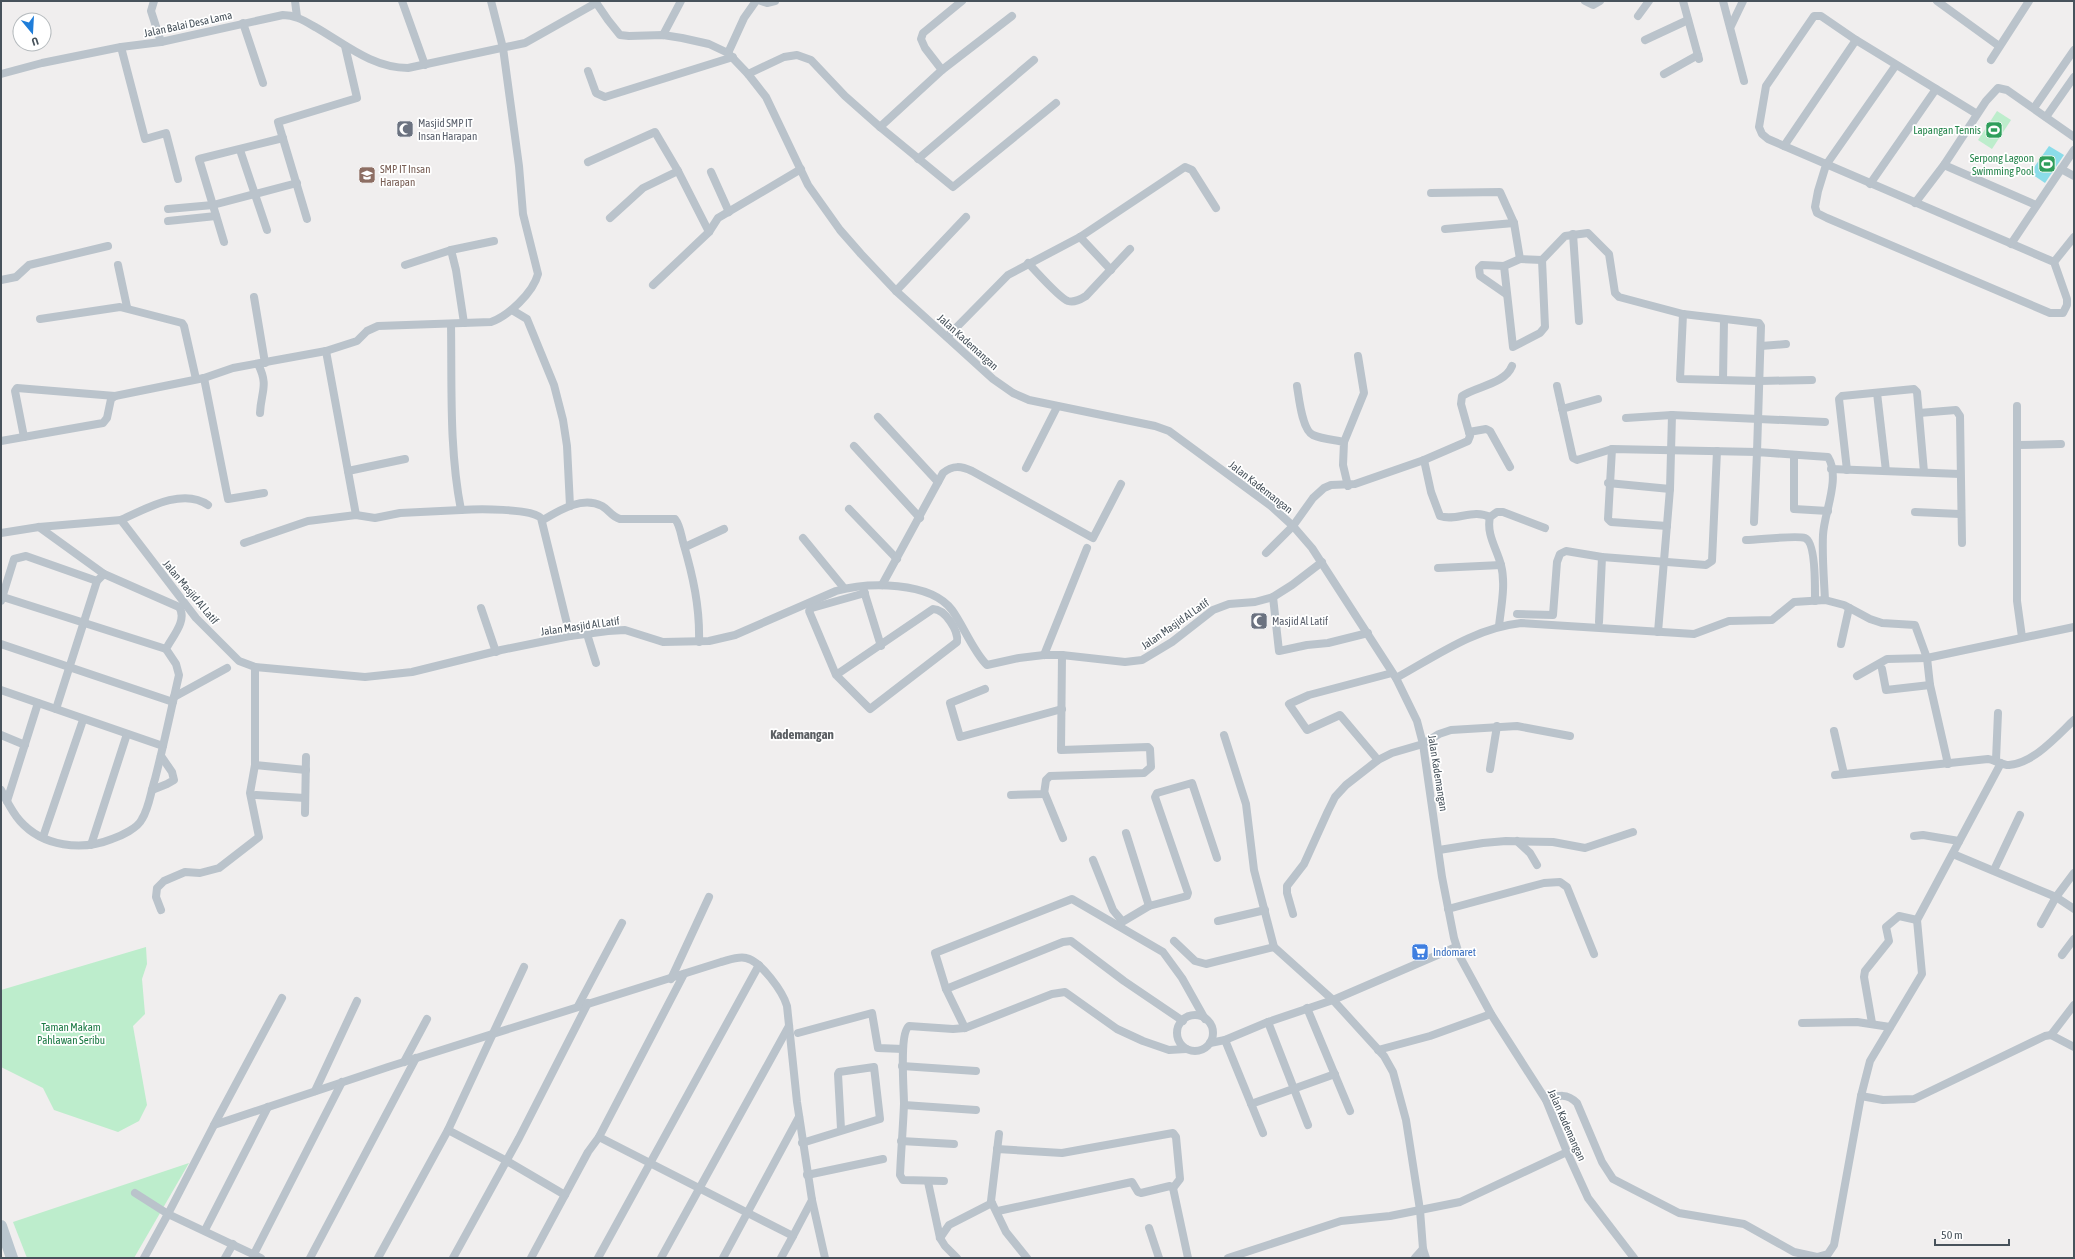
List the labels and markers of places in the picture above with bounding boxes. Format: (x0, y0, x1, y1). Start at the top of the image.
place label: Masjid SMP IT Insan Harapan (418, 117, 477, 142)
mosque icon: Masjid SMP IT Insan Harapan (395, 119, 415, 139)
sports icon: Lapangan Tennis (1984, 120, 2004, 140)
place label: Lapangan Tennis (1913, 124, 1981, 136)
place label: Serpong Lagoon Swimming Pool (1970, 152, 2034, 177)
sports icon: Serpong Lagoon Swimming Pool (2037, 154, 2057, 174)
place label: SMP IT Insan Harapan (380, 163, 431, 188)
school or university icon: SMP IT Insan Harapan (357, 165, 377, 185)
mosque icon: Masjid Al Latif (1249, 611, 1269, 631)
place label: Masjid Al Latif (1272, 615, 1328, 627)
supermarket icon: Indomaret (1410, 942, 1430, 962)
place label: Indomaret (1433, 946, 1476, 958)

